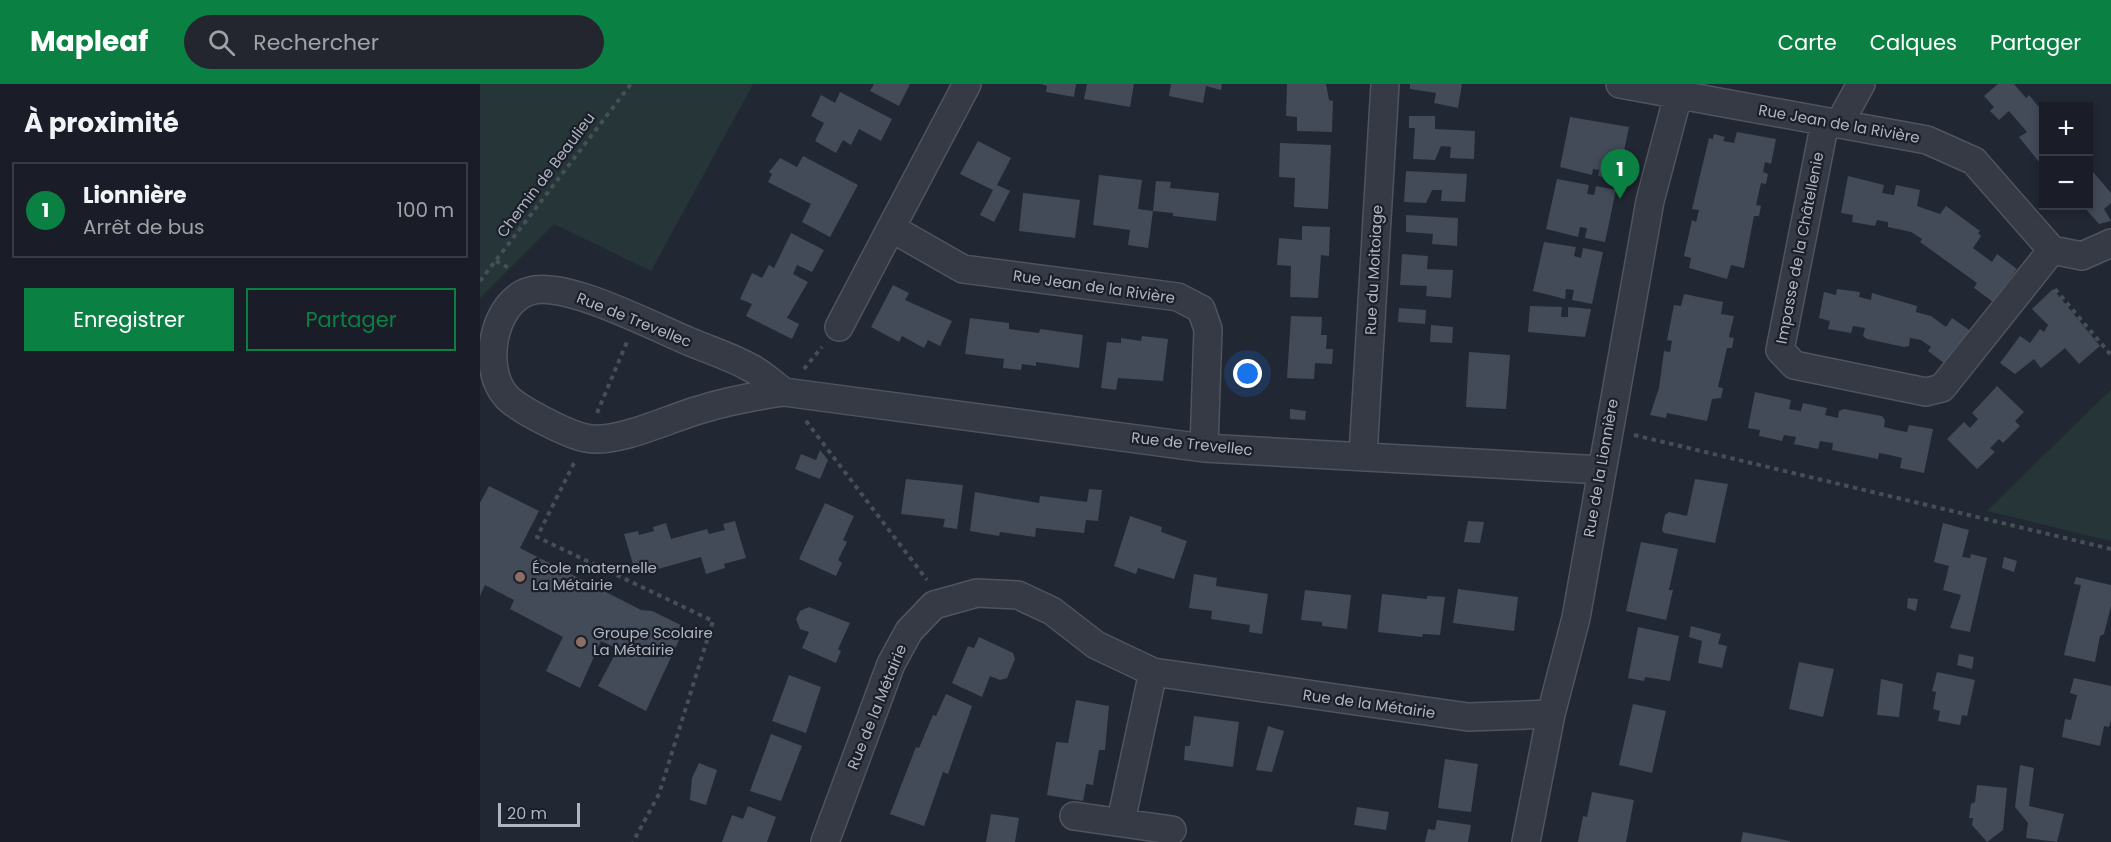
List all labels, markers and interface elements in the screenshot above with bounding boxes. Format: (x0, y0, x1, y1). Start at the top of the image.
search box (184, 15, 604, 69)
text: Mapleaf (30, 22, 148, 61)
icon: search (205, 26, 238, 59)
text: Rechercher (253, 27, 379, 58)
text: Carte (1778, 28, 1837, 57)
text: Calques (1870, 28, 1957, 57)
text: Partager (1990, 28, 2081, 57)
street label: Rue Jean de la Rivière (1757, 99, 1921, 148)
map controls (2039, 102, 2093, 210)
button: + (2039, 102, 2093, 156)
text: À proximité (24, 105, 179, 141)
street label: Chemin de Beaulieu (492, 108, 599, 241)
pin: 1 (1600, 150, 1640, 199)
street label: Impasse de la Châtellenie (1771, 150, 1828, 346)
button: − (2039, 156, 2093, 210)
text: Lionnière (83, 180, 187, 211)
text: 1 (42, 196, 49, 224)
text: 100 m (397, 196, 454, 224)
street label: Rue du Moitoiage (1360, 204, 1387, 336)
text: Arrêt de bus (83, 213, 204, 241)
street label: Rue Jean de la Rivière (1012, 265, 1176, 308)
street label: Rue de Trevellec (574, 287, 695, 352)
button: Enregistrer (24, 288, 234, 351)
button: Partager (246, 288, 456, 351)
your location (1233, 359, 1262, 388)
street label: Rue de la Lionnière (1578, 397, 1623, 539)
street label: Rue de Trevellec (1130, 427, 1254, 460)
place label: École maternelle La Métairie (532, 557, 657, 595)
marker: École maternelle La Métairie (513, 570, 527, 584)
place label: Groupe Scolaire La Métairie (593, 622, 713, 660)
marker: Groupe Scolaire La Métairie (574, 635, 588, 649)
street label: Rue de la Métairie (842, 641, 911, 773)
street label: Rue de la Métairie (1302, 684, 1437, 723)
scale bar (498, 800, 580, 828)
text: 20 m (507, 802, 547, 825)

